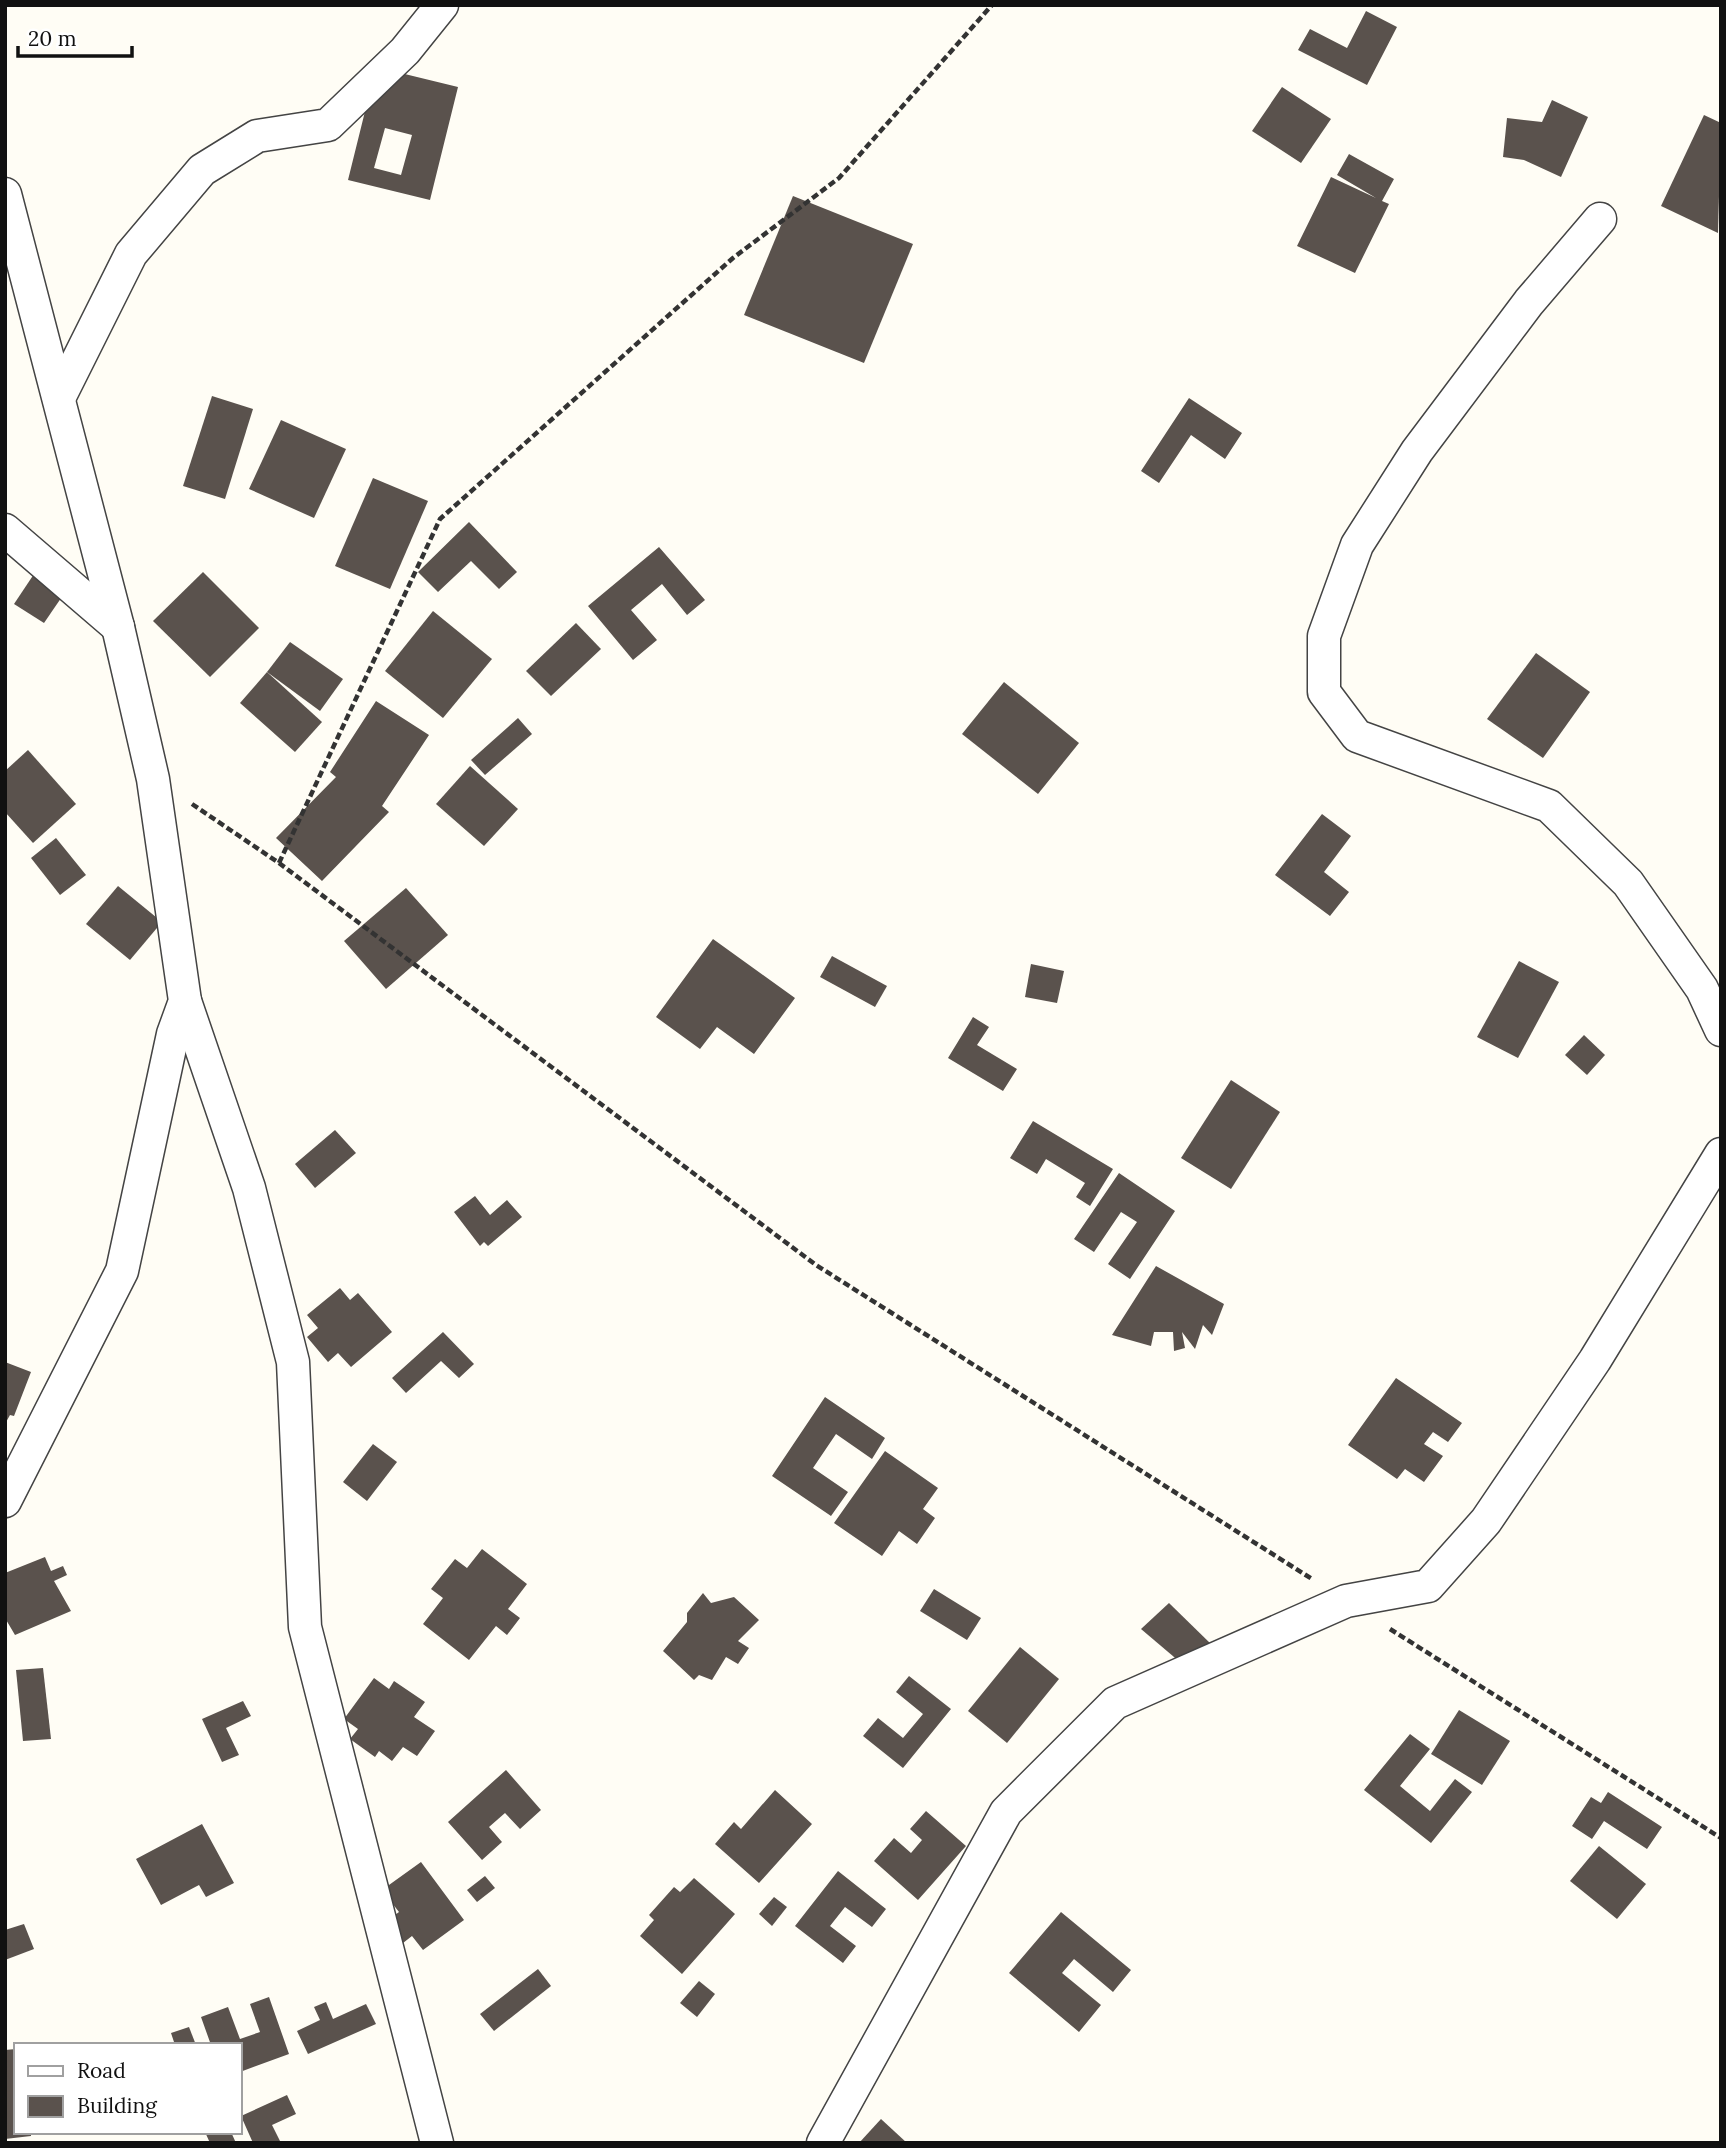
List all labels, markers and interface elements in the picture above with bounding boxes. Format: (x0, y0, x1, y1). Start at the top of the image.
scale bar (18, 14, 131, 58)
text: 20 m (28, 25, 77, 52)
legend (14, 2043, 242, 2134)
text: Road (77, 2057, 126, 2084)
text: Building (77, 2092, 157, 2119)

